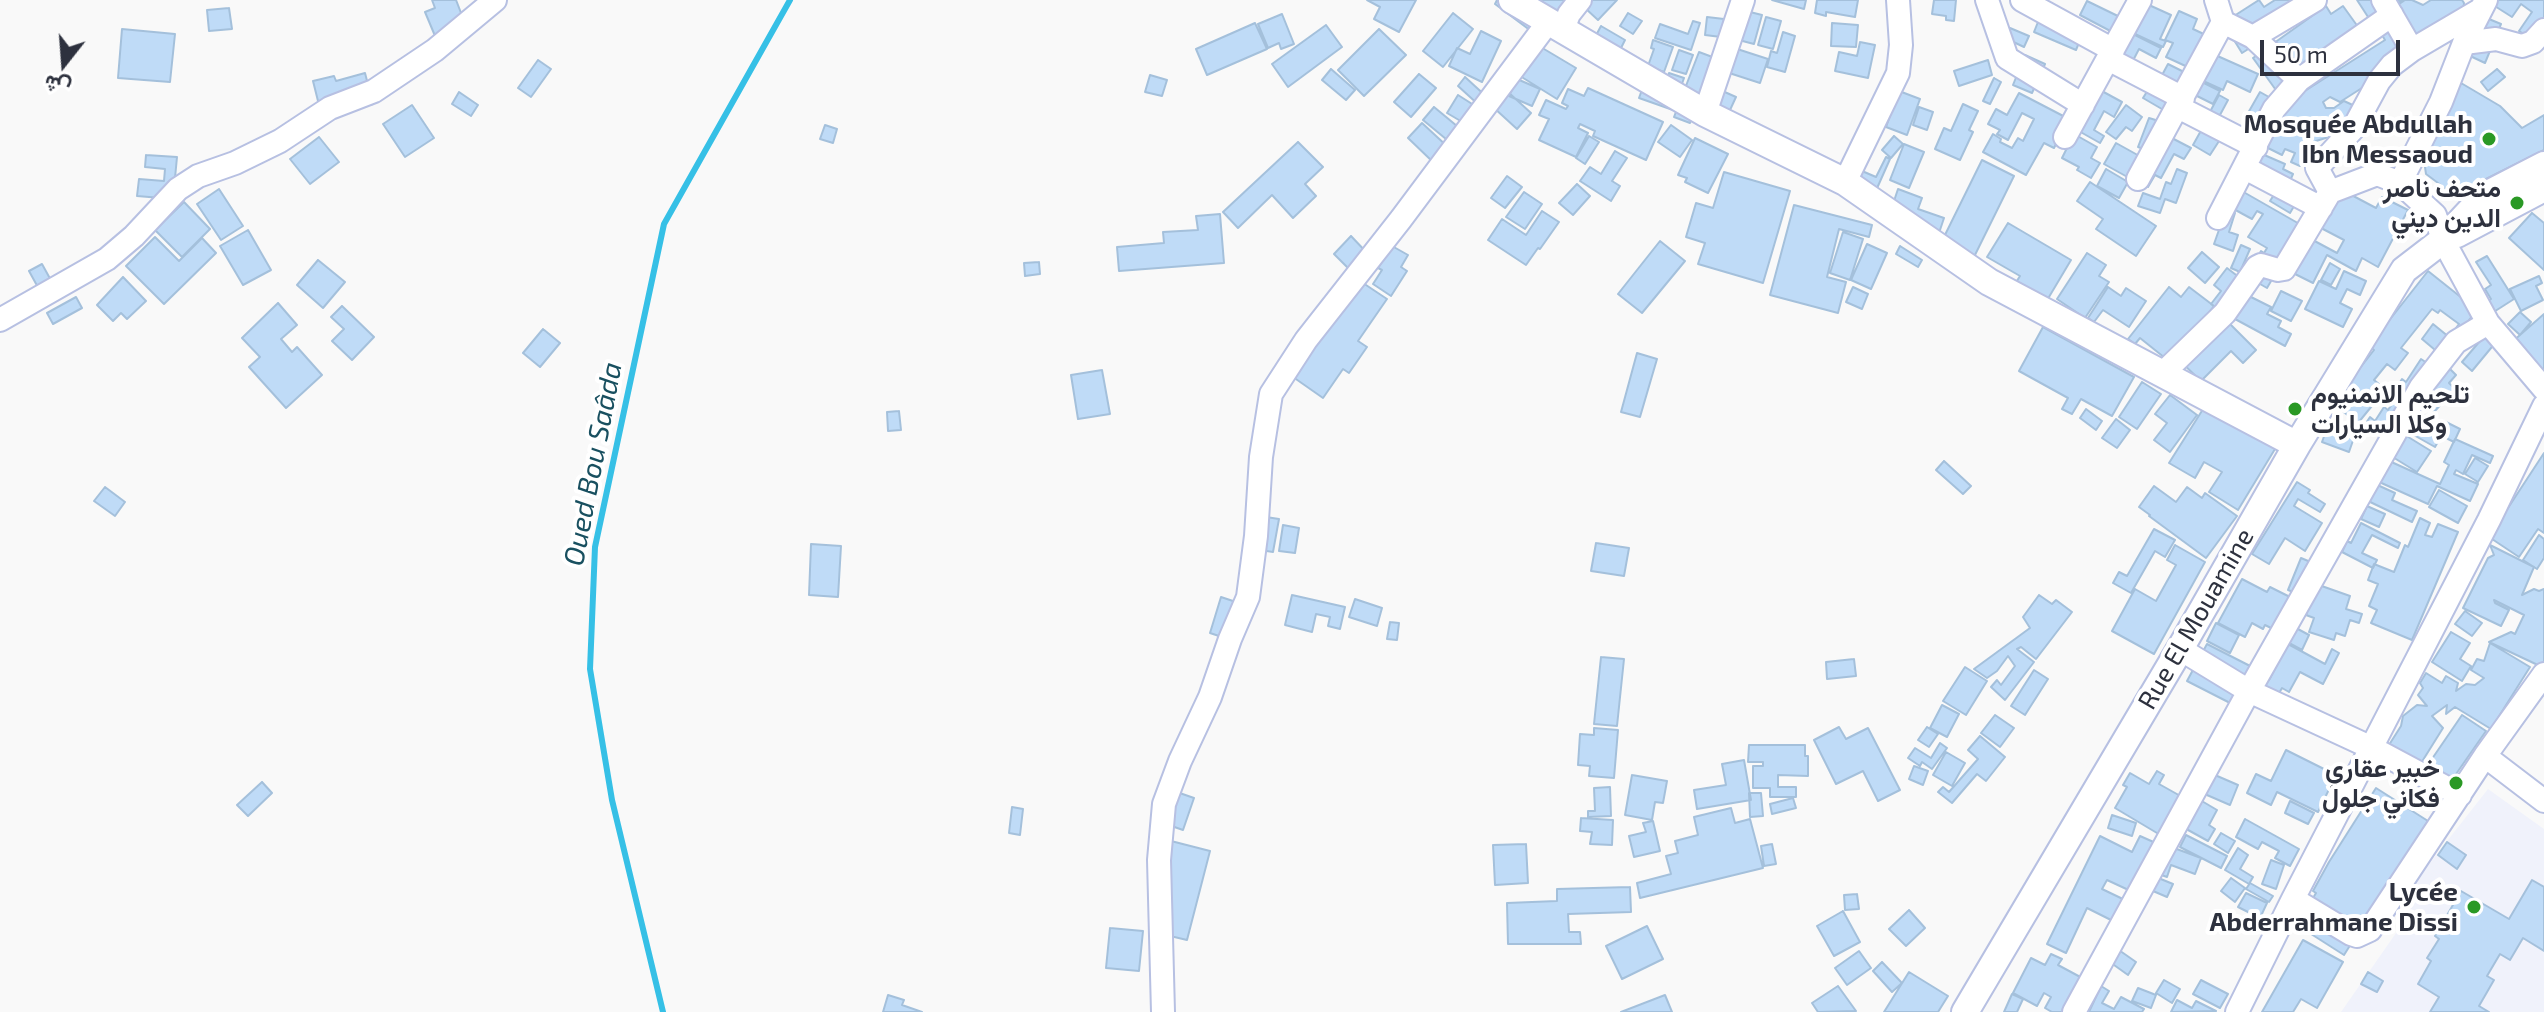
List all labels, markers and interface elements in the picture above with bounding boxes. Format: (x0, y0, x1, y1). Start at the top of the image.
north arrow (24, 24, 104, 104)
scale bar (2264, 24, 2404, 74)
text: 50 m (2274, 39, 2328, 68)
text: ش (41, 71, 73, 103)
place label: Mosquée Abdullah Ibn Messaoud (2243, 108, 2473, 170)
marker: Mosquée Abdullah Ibn Messaoud (2480, 130, 2498, 148)
place label: متحف ناصر الدين ديني (2383, 172, 2501, 234)
marker: متحف ناصر الدين ديني (2508, 194, 2526, 212)
water label: Oued Bou Saâda (557, 359, 629, 569)
place label: تلحيم الانمنيوم وكلا السيارات (2311, 378, 2470, 440)
marker: تلحيم الانمنيوم وكلا السيارات (2286, 400, 2304, 418)
street label: Rue El Mouamine (2132, 523, 2260, 715)
place label: خبير عقاري فكاني جلول (2322, 752, 2440, 814)
marker: خبير عقاري فكاني جلول (2447, 774, 2465, 792)
place label: Lycée Abderrahmane Dissi (2209, 876, 2458, 938)
marker: Lycée Abderrahmane Dissi (2465, 898, 2483, 916)

